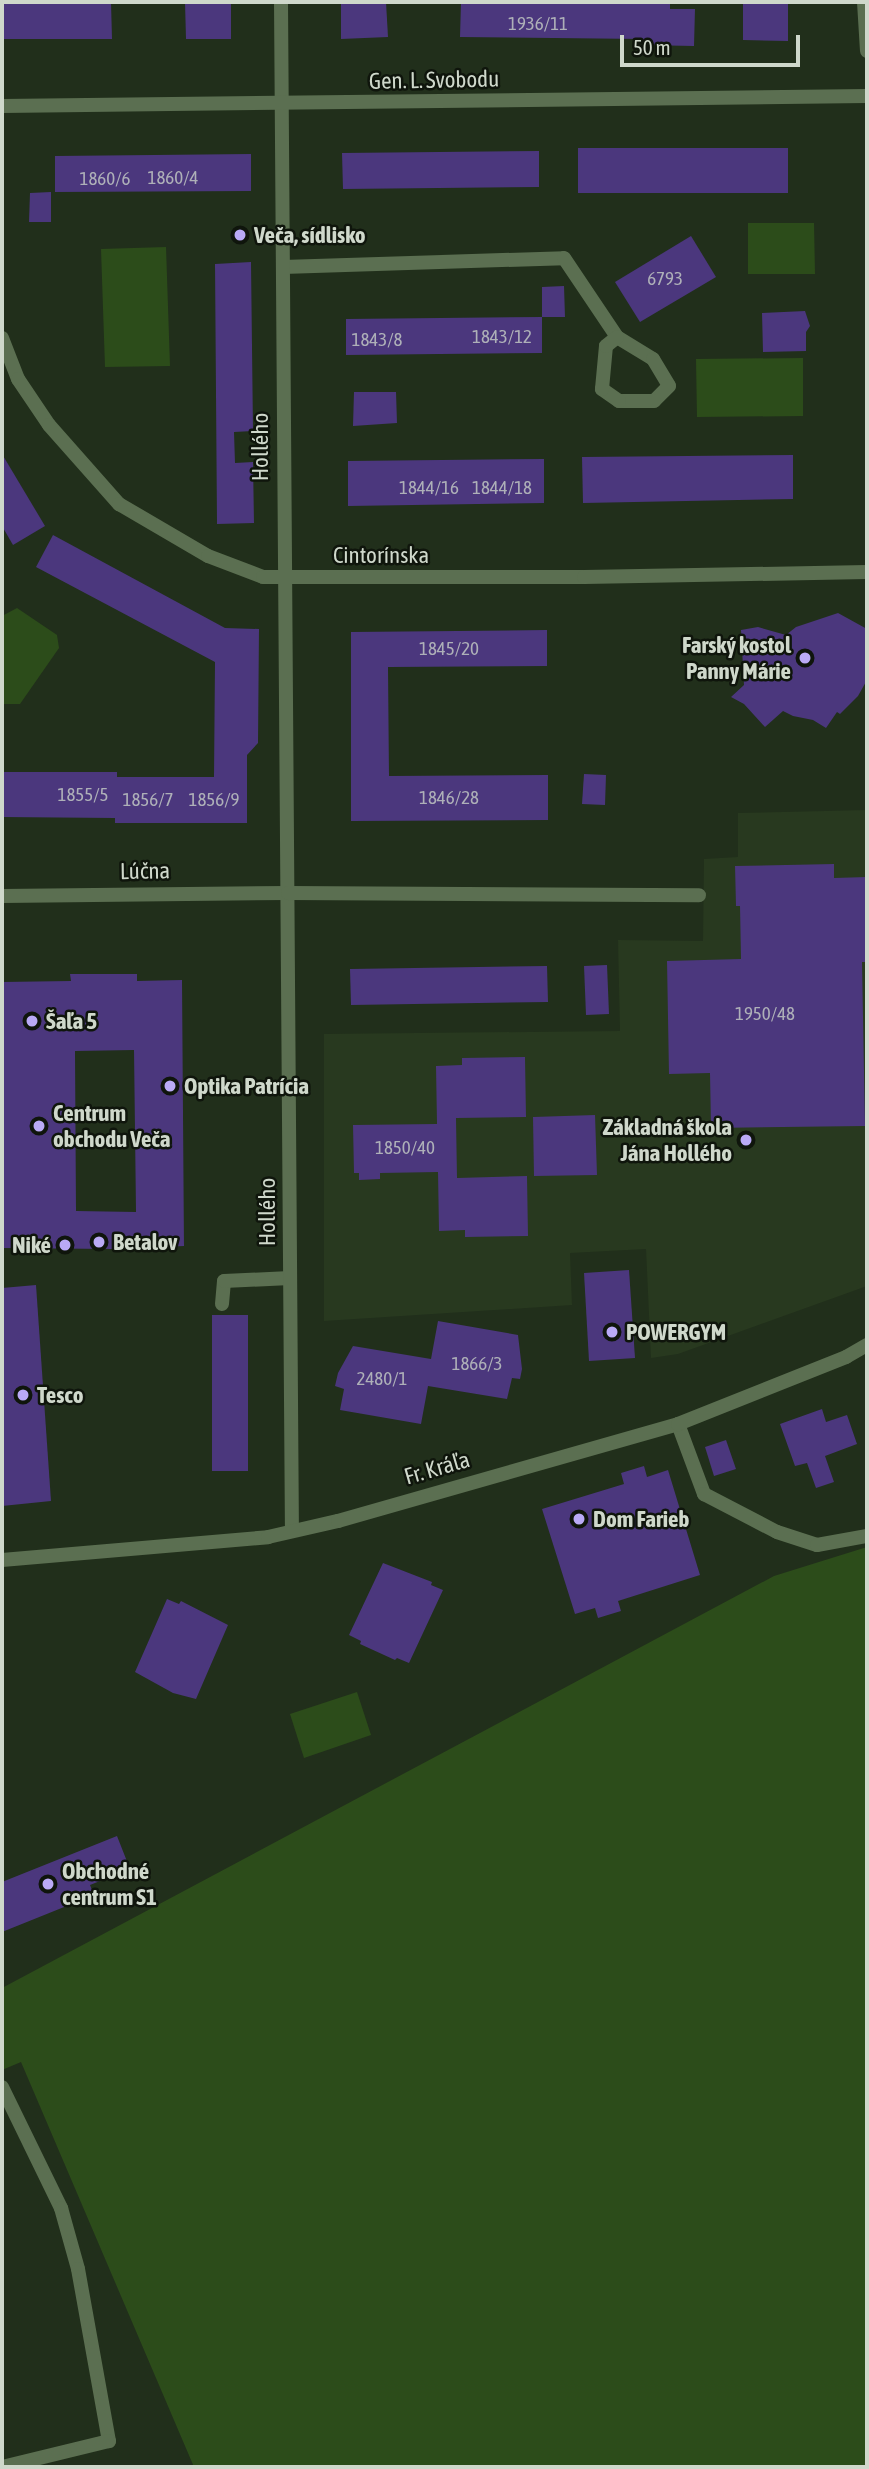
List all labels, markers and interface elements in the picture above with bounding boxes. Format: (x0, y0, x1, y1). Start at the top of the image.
house number: 1936/11 (508, 13, 568, 35)
scale bar (624, 21, 804, 65)
text: 50 m (633, 35, 671, 59)
street label: Gen. L. Svobodu (369, 65, 499, 95)
house number: 1860/4 (147, 167, 199, 189)
house number: 1860/6 (79, 168, 131, 190)
place label: Veča, sídlisko (254, 221, 366, 249)
marker: Veča, sídlisko (232, 227, 248, 243)
house number: 6793 (647, 268, 683, 290)
house number: 1843/12 (472, 326, 532, 348)
house number: 1843/8 (351, 329, 403, 351)
street label: Hollého (246, 413, 274, 481)
house number: 1844/16 (399, 477, 459, 499)
house number: 1844/18 (472, 477, 532, 499)
street label: Cintorínska (333, 541, 429, 569)
place label: Farský kostol Panny Márie (682, 631, 791, 685)
house number: 1845/20 (419, 638, 479, 660)
marker: Farský kostol Panny Márie (797, 650, 813, 666)
house number: 1855/5 (57, 784, 109, 806)
house number: 1846/28 (419, 787, 479, 809)
house number: 1856/7 (122, 789, 174, 811)
house number: 1856/9 (188, 789, 240, 811)
street label: Lúčna (120, 857, 170, 885)
house number: 1950/48 (735, 1003, 795, 1025)
place label: Šaľa 5 (46, 1007, 97, 1035)
marker: Šaľa 5 (24, 1013, 40, 1029)
place label: Optika Patrícia (184, 1072, 309, 1100)
marker: Optika Patrícia (162, 1078, 178, 1094)
place label: Centrum obchodu Veča (53, 1099, 170, 1153)
place label: Základná škola Jána Hollého (603, 1113, 732, 1167)
marker: Centrum obchodu Veča (31, 1118, 47, 1134)
marker: Základná škola Jána Hollého (738, 1132, 754, 1148)
house number: 1850/40 (375, 1137, 435, 1159)
street label: Hollého (253, 1178, 281, 1246)
place label: Betalov (113, 1228, 178, 1256)
place label: Niké (12, 1231, 51, 1259)
marker: Betalov (91, 1234, 107, 1250)
marker: Niké (57, 1237, 73, 1253)
place label: POWERGYM (626, 1318, 726, 1346)
marker: POWERGYM (604, 1324, 620, 1340)
house number: 1866/3 (451, 1353, 503, 1375)
house number: 2480/1 (356, 1368, 408, 1390)
place label: Tesco (37, 1381, 84, 1409)
marker: Tesco (15, 1387, 31, 1403)
street label: Fr. Kráľa (401, 1446, 473, 1490)
place label: Dom Farieb (593, 1505, 689, 1533)
marker: Dom Farieb (571, 1511, 587, 1527)
place label: Obchodné centrum S1 (62, 1857, 157, 1911)
marker: Obchodné centrum S1 (40, 1876, 56, 1892)

